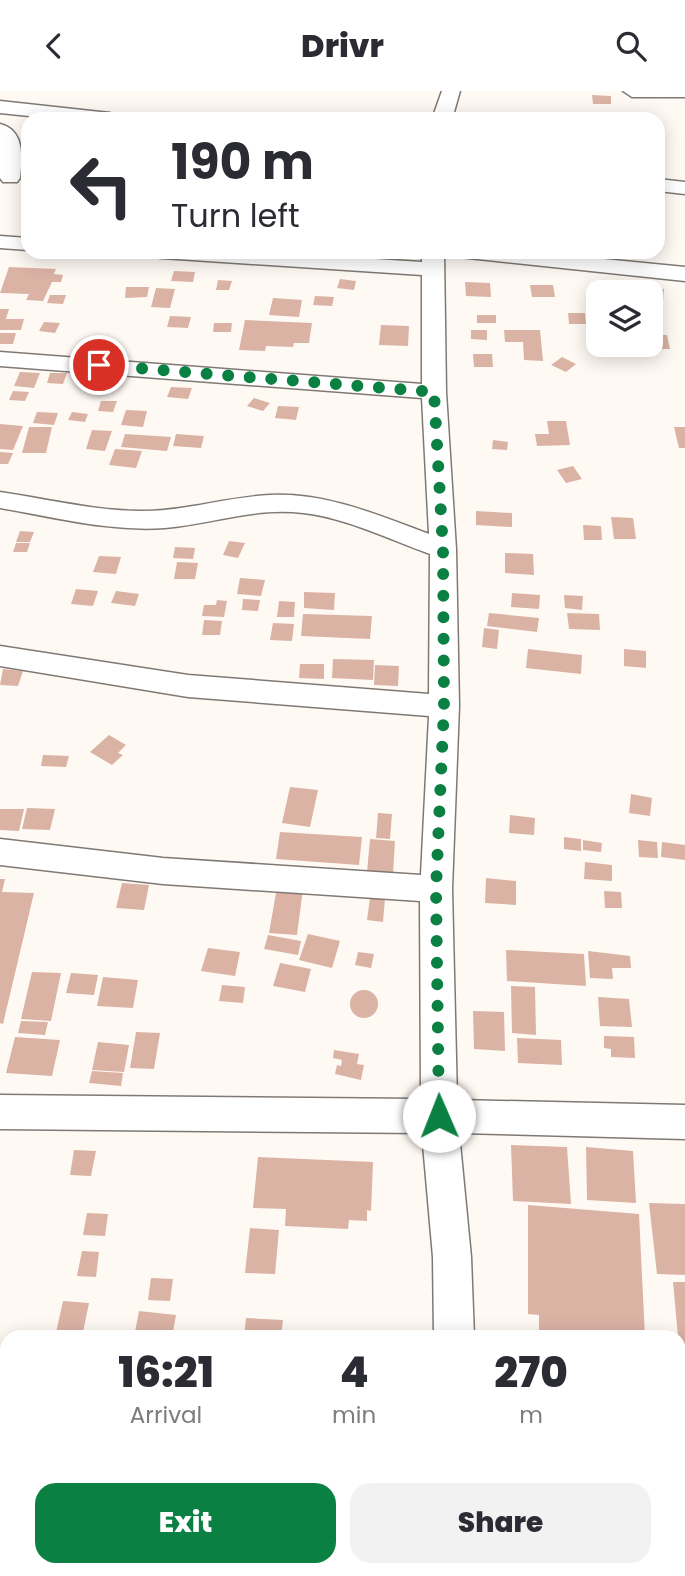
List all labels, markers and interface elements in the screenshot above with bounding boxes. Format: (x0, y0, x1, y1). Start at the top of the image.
text: Drivr (301, 23, 384, 68)
icon: back (35, 27, 73, 65)
icon: search (612, 27, 650, 65)
text: 190 m (171, 128, 314, 196)
icon: left (56, 140, 147, 231)
text: Turn left (171, 193, 300, 238)
map controls (586, 280, 663, 357)
button: layers (586, 280, 663, 357)
pin (69, 335, 129, 395)
icon: arrive (80, 346, 118, 384)
position arrow (402, 1079, 476, 1153)
text: 16:21 (118, 1343, 214, 1402)
text: 4 (340, 1343, 369, 1402)
text: 270 (494, 1343, 568, 1402)
text: Arrival (130, 1399, 202, 1431)
text: min (332, 1399, 376, 1431)
text: m (519, 1399, 543, 1431)
button: Exit (35, 1483, 336, 1563)
button: Share (350, 1483, 651, 1563)

